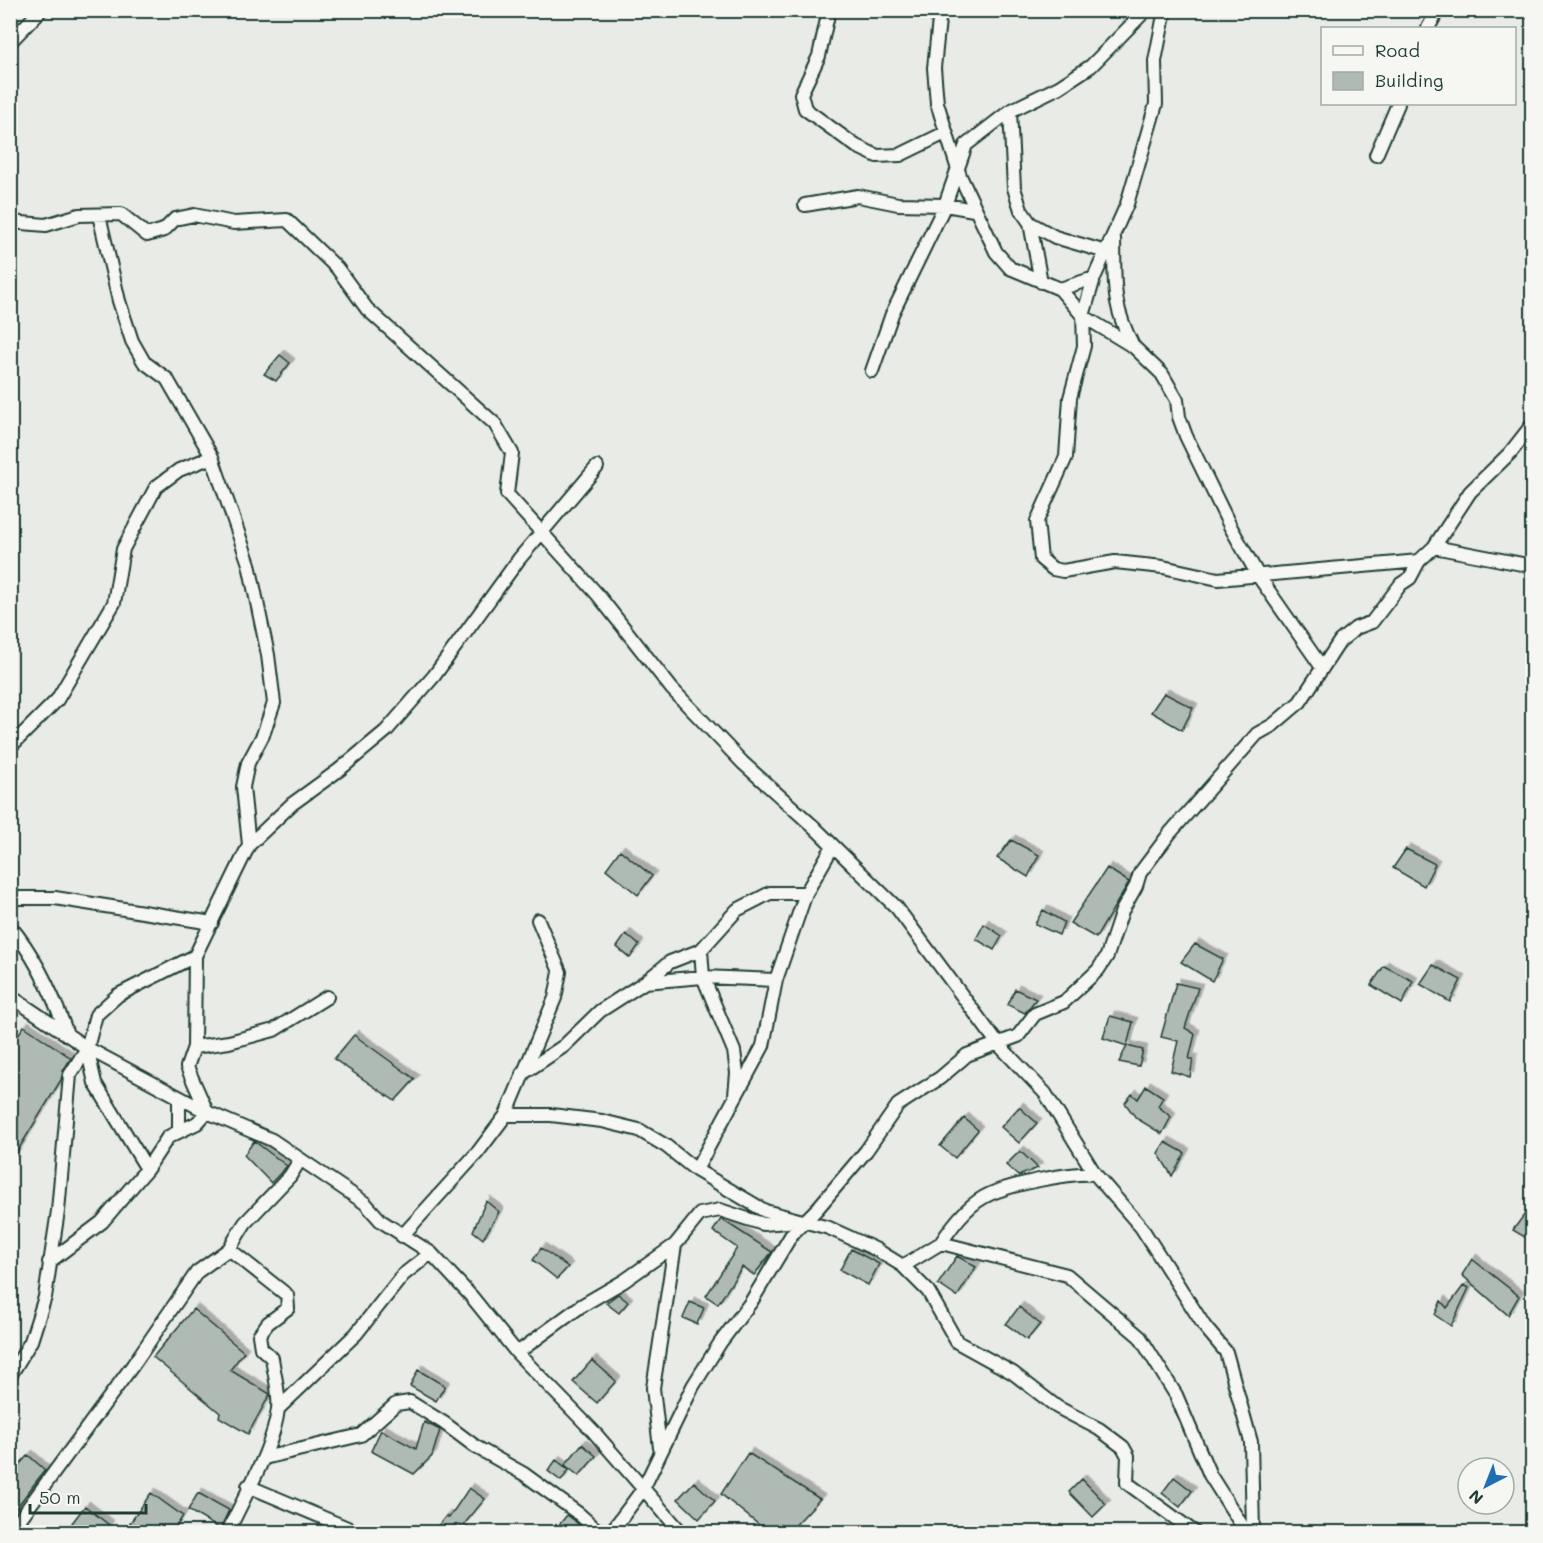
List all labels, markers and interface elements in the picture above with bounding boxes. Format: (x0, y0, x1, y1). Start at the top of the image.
legend (1321, 27, 1516, 105)
text: Road (1375, 38, 1420, 62)
text: Building (1375, 68, 1443, 92)
north arrow (1456, 1456, 1516, 1516)
scale bar (30, 1477, 146, 1515)
text: 50 m (39, 1485, 81, 1509)
text: N (1464, 1486, 1487, 1509)

